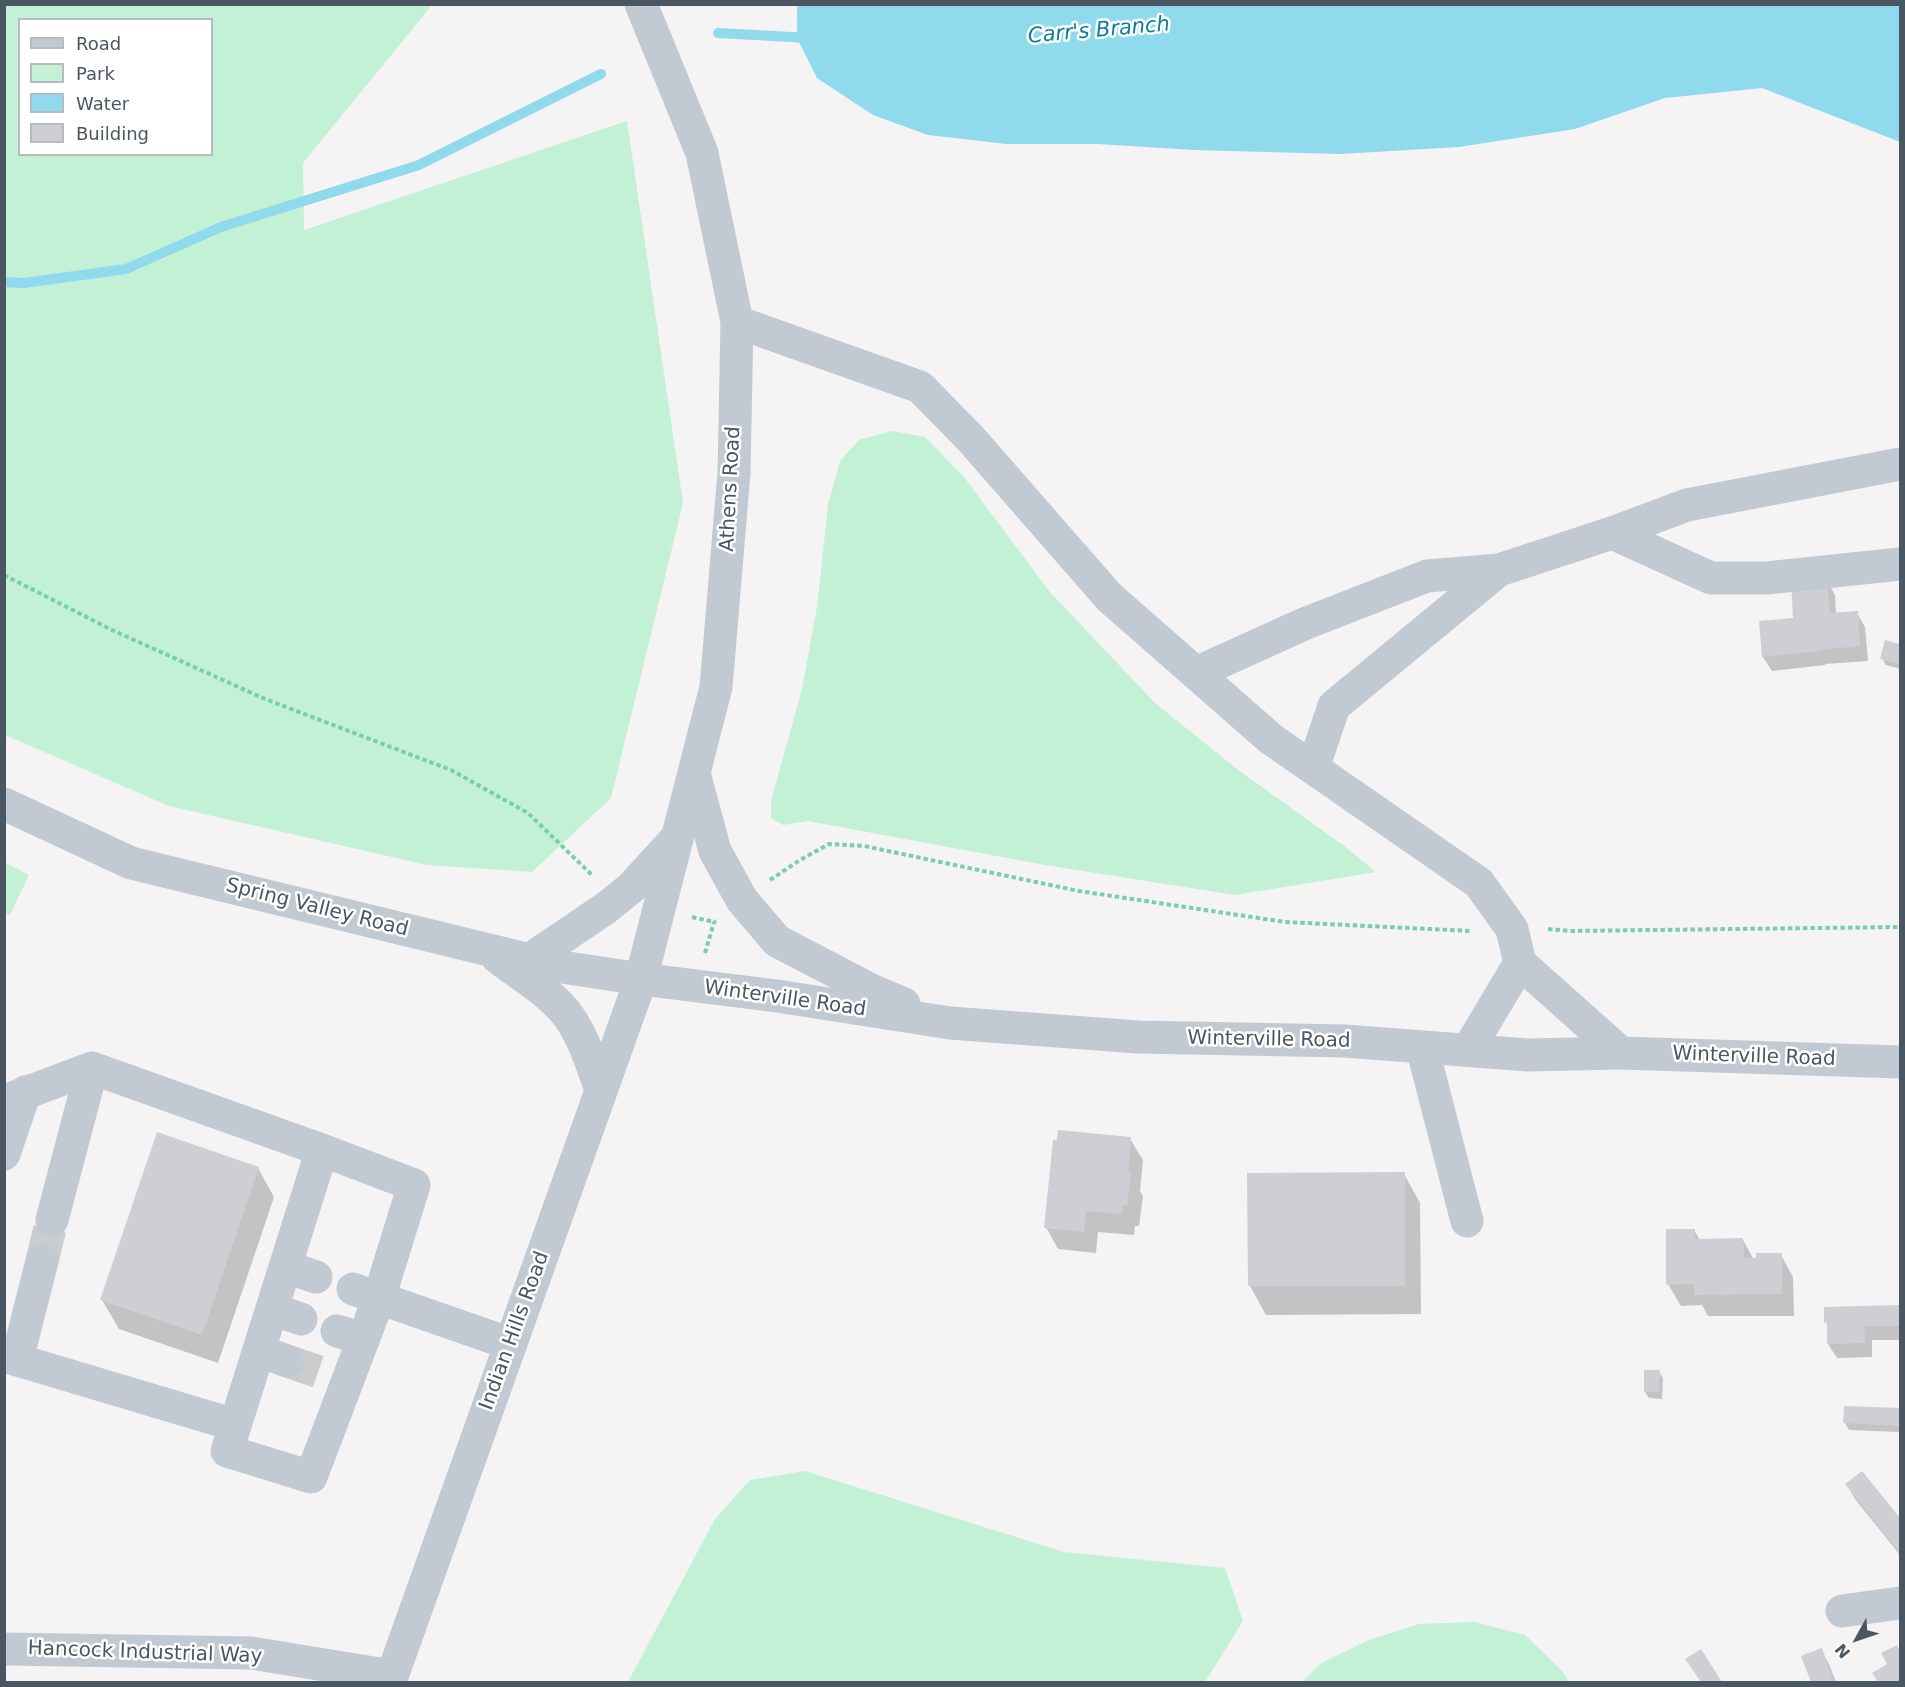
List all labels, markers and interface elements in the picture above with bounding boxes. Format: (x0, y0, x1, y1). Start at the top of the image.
water label: Carr's Branch (1027, 12, 1171, 50)
legend (18, 18, 213, 156)
text: Road (76, 33, 121, 54)
text: Park (76, 63, 115, 84)
text: Water (76, 93, 129, 114)
text: Building (76, 123, 149, 144)
street label: Athens Road (716, 426, 746, 552)
street label: Spring Valley Road (223, 874, 411, 942)
street label: Winterville Road (702, 976, 868, 1022)
street label: Winterville Road (1187, 1027, 1351, 1053)
street label: Winterville Road (1672, 1042, 1836, 1072)
street label: Indian Hills Road (475, 1249, 555, 1413)
north arrow (1827, 1609, 1887, 1669)
street label: Hancock Industrial Way (27, 1637, 263, 1669)
text: N (1831, 1640, 1854, 1662)

